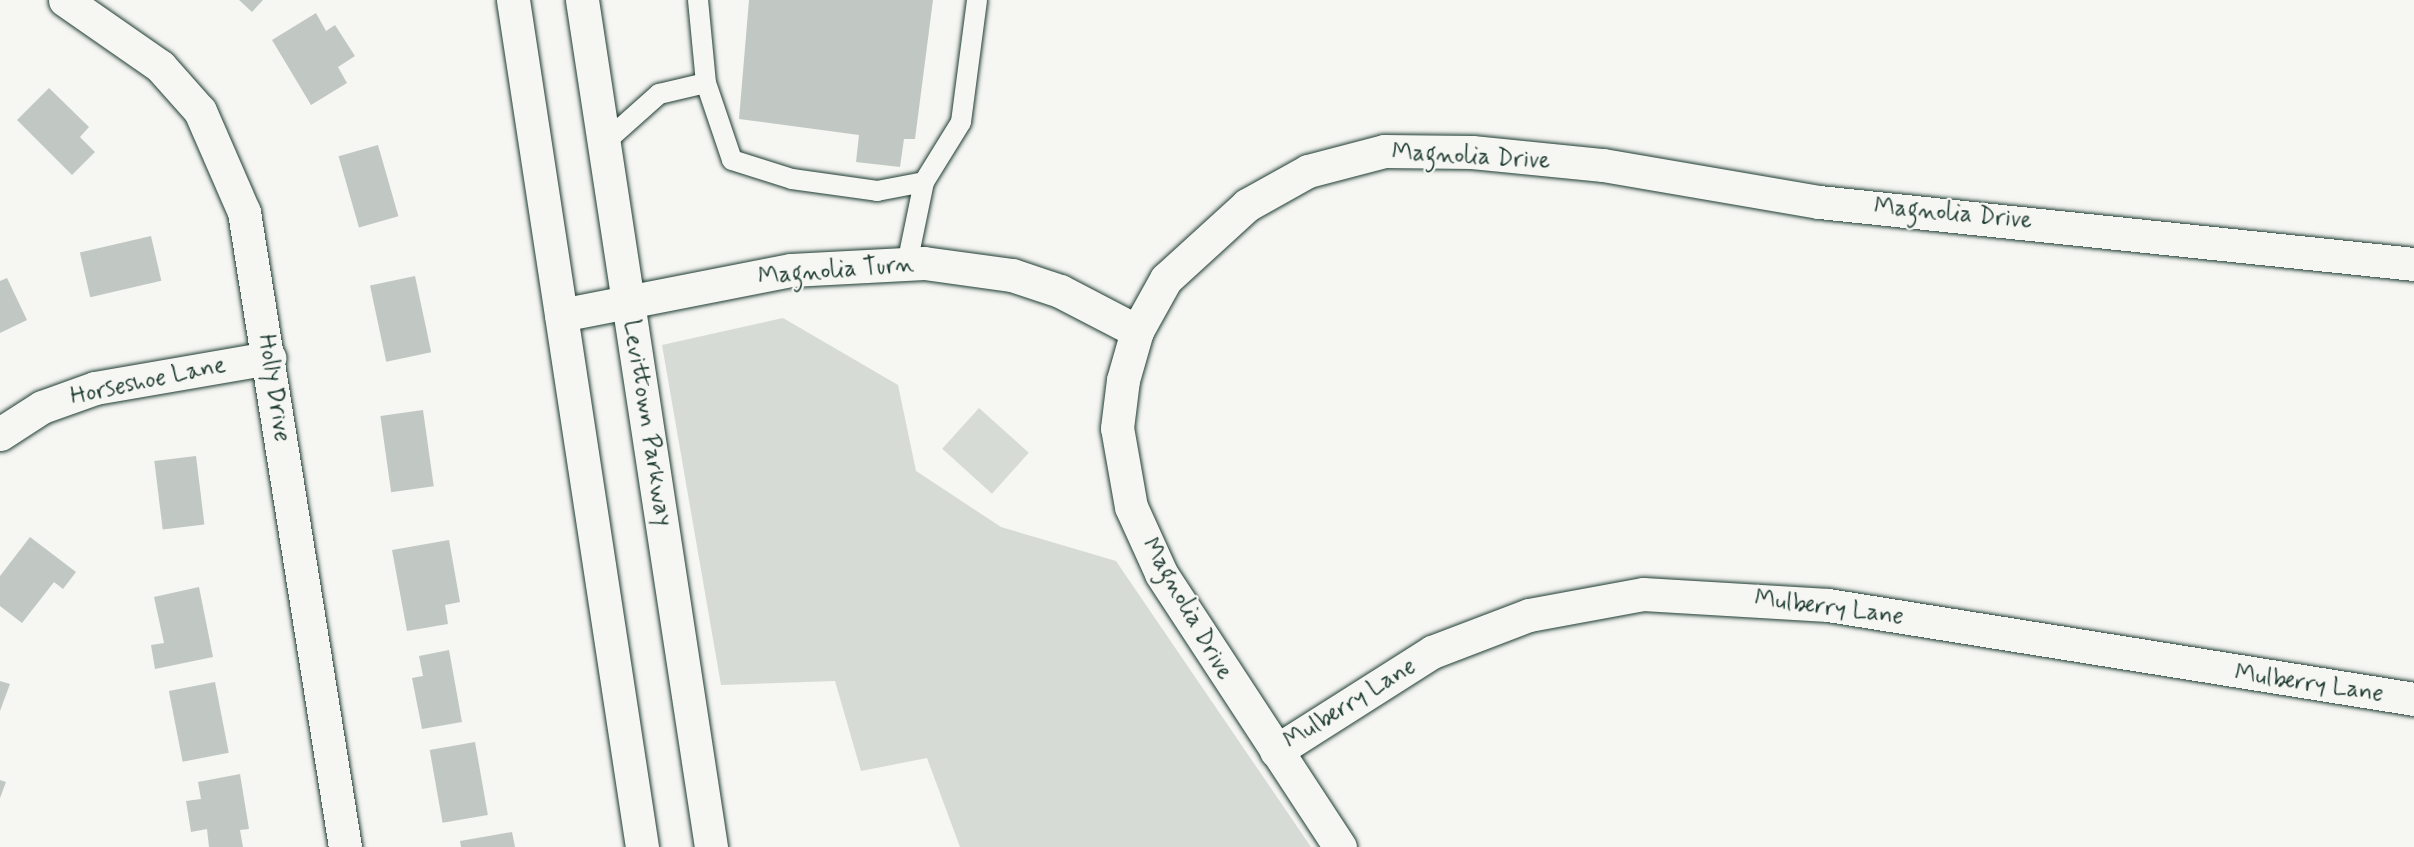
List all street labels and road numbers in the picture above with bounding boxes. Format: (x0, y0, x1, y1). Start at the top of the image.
street label: Magnolia Drive (1391, 138, 1551, 176)
street label: Magnolia Drive (1873, 193, 2033, 235)
street label: Magnolia Turn (757, 250, 915, 292)
street label: Levittown Parkway (617, 321, 677, 525)
street label: Holly Drive (251, 333, 297, 443)
street label: Horseshoe Lane (69, 351, 227, 411)
street label: Magnolia Drive (1135, 533, 1239, 685)
street label: Mulberry Lane (1753, 585, 1905, 631)
street label: Mulberry Lane (1279, 652, 1421, 756)
street label: Mulberry Lane (2233, 659, 2385, 709)

